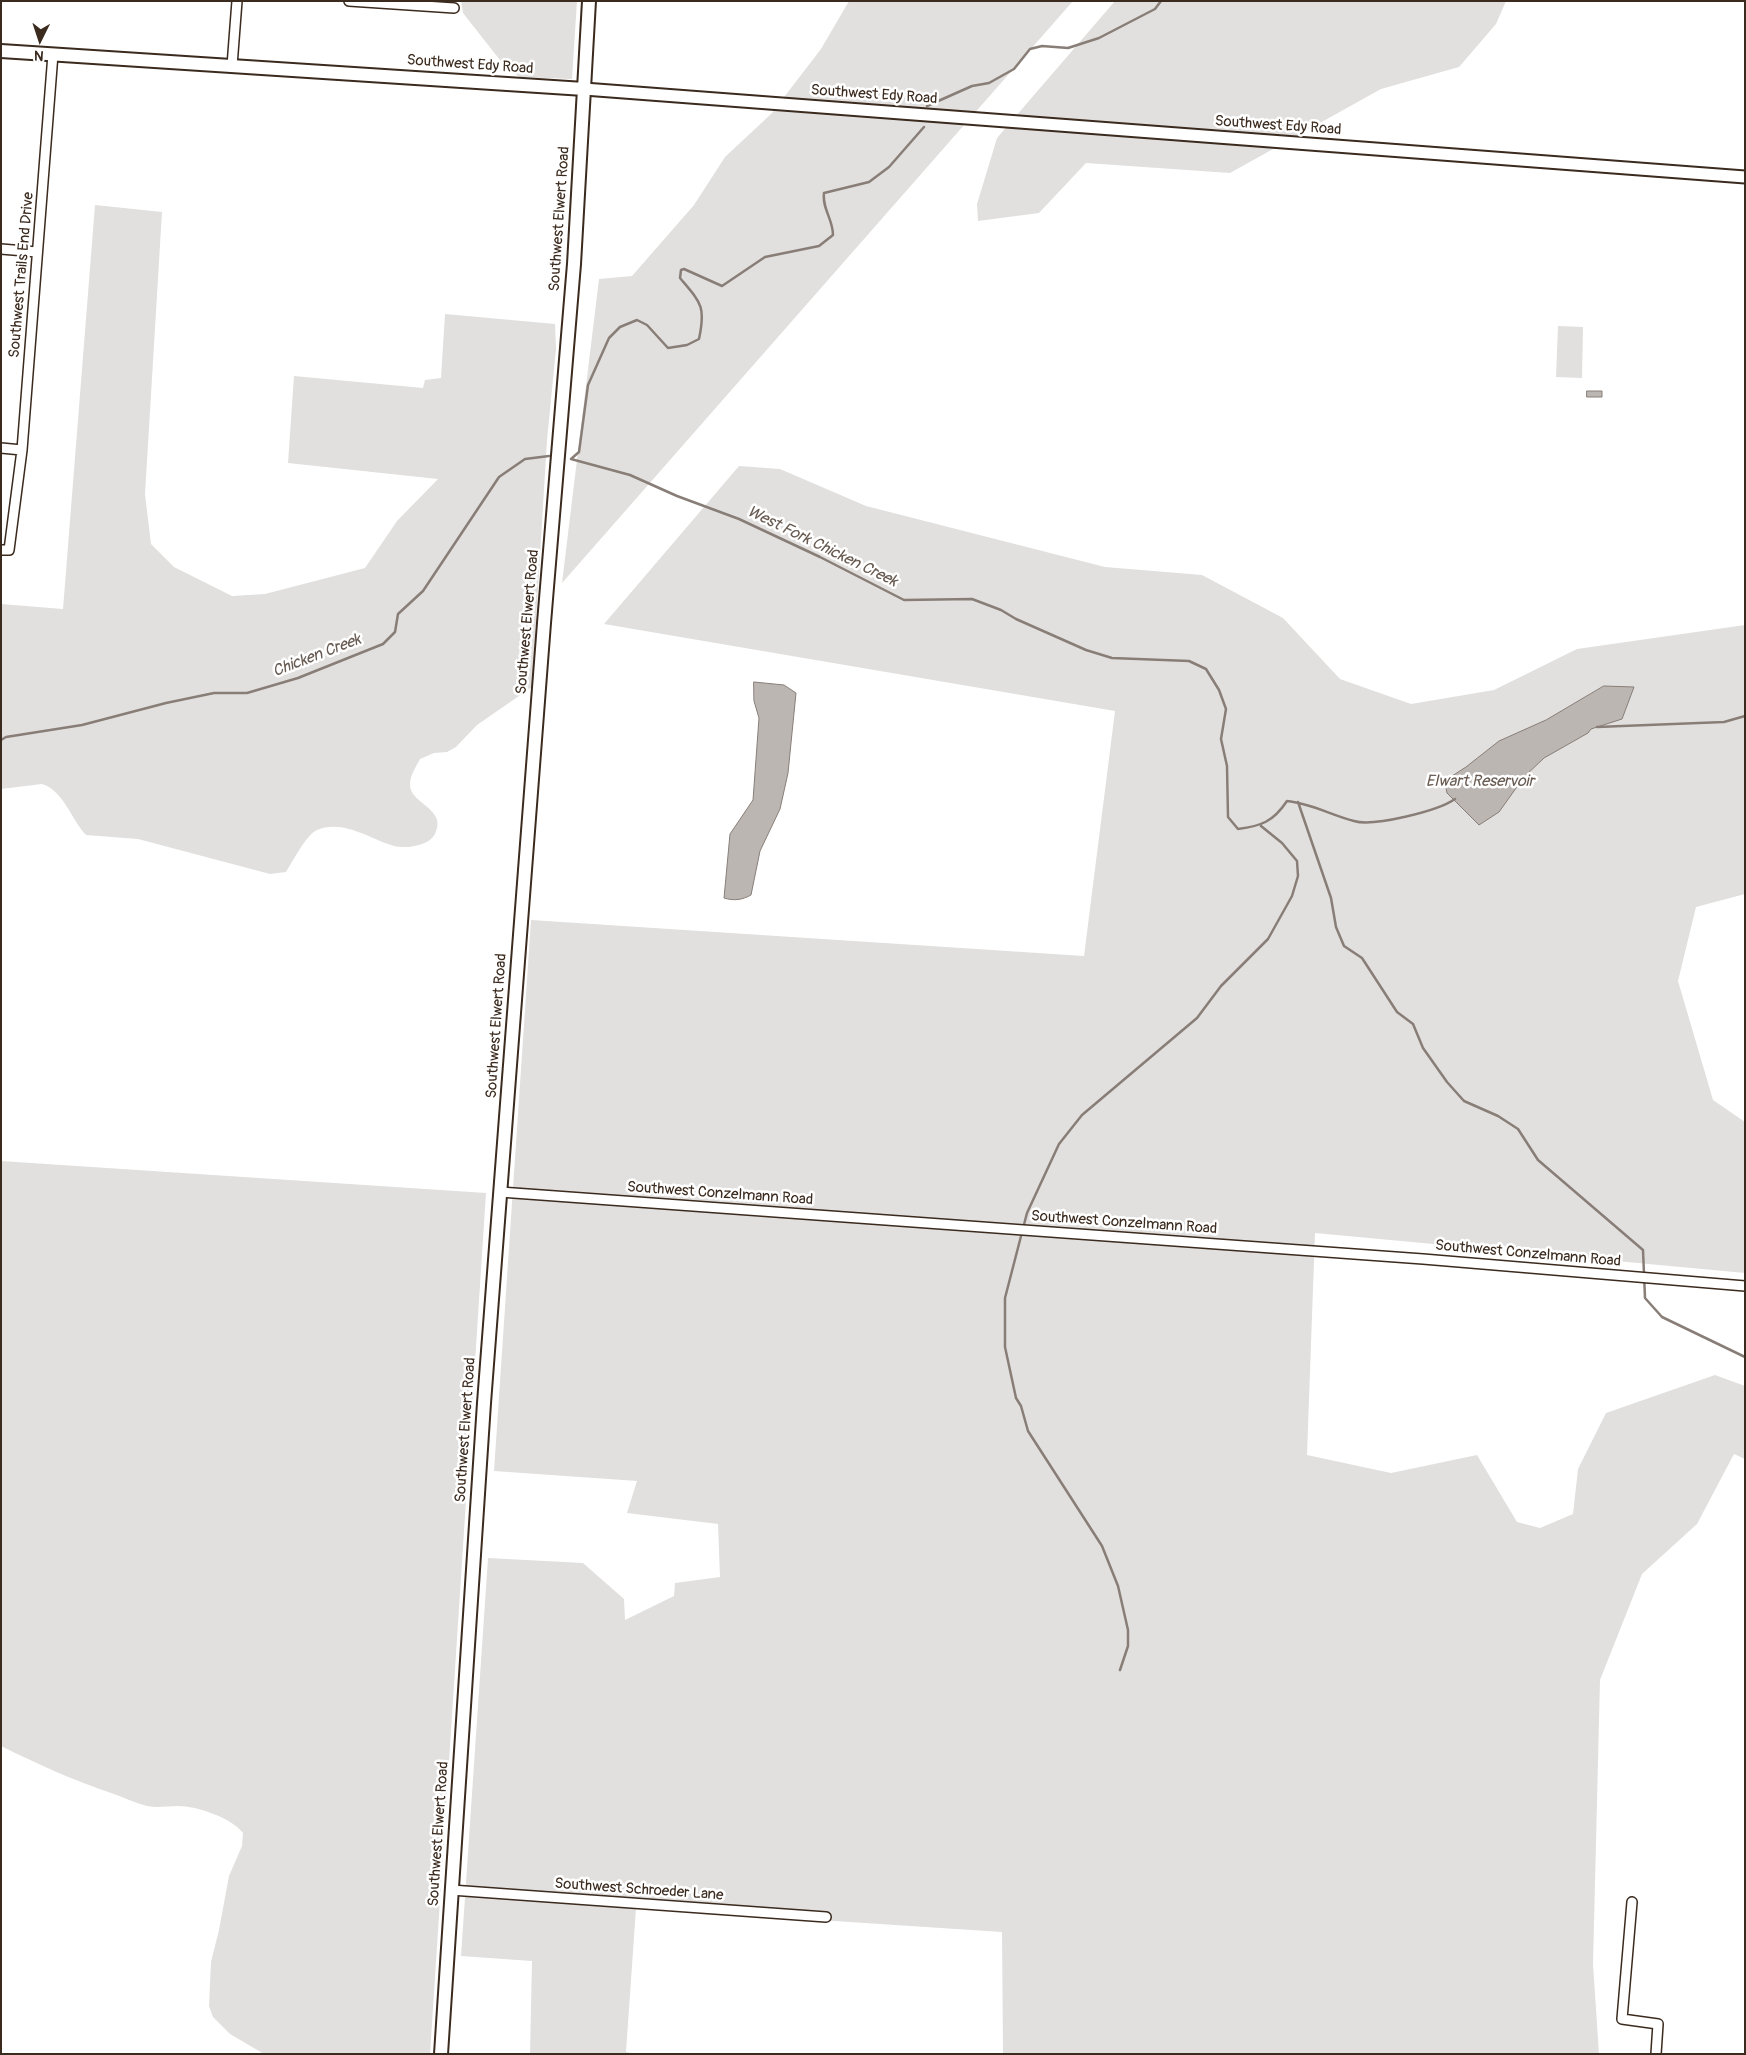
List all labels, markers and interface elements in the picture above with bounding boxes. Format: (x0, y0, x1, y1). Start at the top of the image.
north arrow (15, 15, 65, 65)
text: N (34, 47, 44, 64)
street label: Southwest Edy Road (406, 52, 534, 78)
street label: Southwest Edy Road (810, 82, 938, 108)
street label: Southwest Edy Road (1214, 113, 1342, 139)
street label: Southwest Elwert Road (546, 146, 574, 292)
street label: Southwest Trails End Drive (6, 191, 38, 359)
water label: West Fork Chicken Creek (744, 502, 900, 592)
street label: Southwest Elwert Road (513, 549, 543, 695)
water label: Chicken Creek (270, 630, 364, 682)
water label: Elwart Reservoir (1426, 772, 1534, 792)
street label: Southwest Elwert Road (483, 953, 511, 1099)
street label: Southwest Conzelmann Road (626, 1179, 814, 1209)
street label: Southwest Conzelmann Road (1030, 1208, 1218, 1238)
street label: Southwest Conzelmann Road (1434, 1237, 1622, 1271)
street label: Southwest Elwert Road (452, 1357, 480, 1503)
street label: Southwest Elwert Road (425, 1761, 453, 1907)
street label: Southwest Schroeder Lane (554, 1875, 724, 1905)

